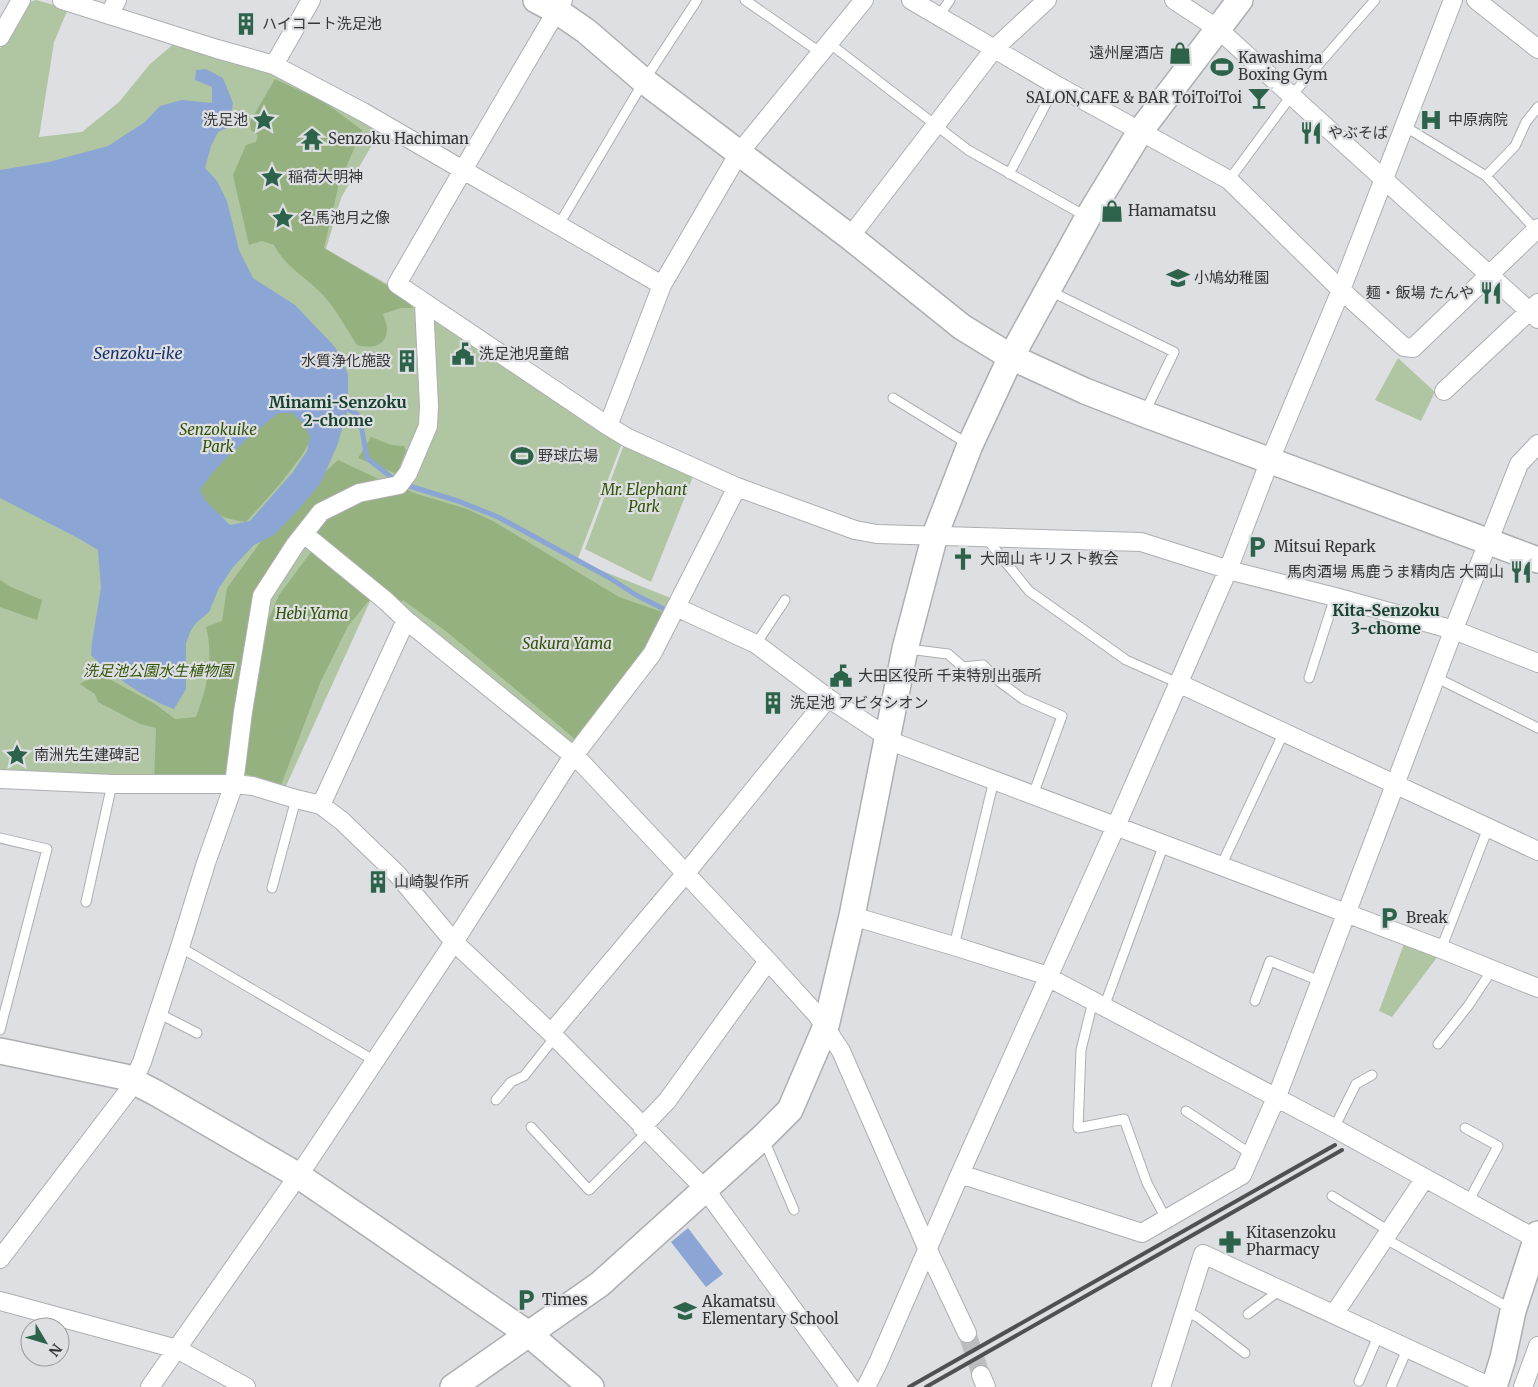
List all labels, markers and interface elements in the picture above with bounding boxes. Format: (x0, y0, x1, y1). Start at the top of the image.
building icon: ハイコート洗足池 (233, 11, 259, 37)
place label: ハイコート洗足池 (262, 14, 382, 33)
shop icon: 遠州屋酒店 (1167, 40, 1193, 66)
place label: 遠州屋酒店 (1089, 43, 1164, 62)
place label: Kawashima Boxing Gym (1238, 48, 1328, 84)
sports icon: Kawashima Boxing Gym (1209, 54, 1235, 80)
bar icon: SALON,CAFE & BAR ToiToiToi (1246, 85, 1272, 111)
place label: SALON,CAFE & BAR ToiToiToi (1026, 88, 1242, 107)
place icon: 洗足池 (251, 107, 277, 133)
hospital icon: 中原病院 (1418, 107, 1444, 133)
place label: 洗足池 (203, 110, 248, 129)
place label: 中原病院 (1448, 110, 1508, 129)
restaurant icon: やぶそば (1298, 120, 1324, 146)
place label: やぶそば (1328, 123, 1388, 142)
temple icon: Senzoku Hachiman (299, 126, 325, 152)
place label: Senzoku Hachiman (328, 129, 469, 148)
place icon: 稲荷大明神 (259, 164, 285, 190)
place label: 稲荷大明神 (288, 167, 363, 186)
shop icon: Hamamatsu (1099, 198, 1125, 224)
place label: Hamamatsu (1128, 201, 1216, 220)
place icon: 名馬池月之像 (270, 205, 296, 231)
place label: 名馬池月之像 (300, 208, 390, 227)
school or university icon: 小鳩幼稚園 (1165, 265, 1191, 291)
place label: 小鳩幼稚園 (1194, 268, 1269, 287)
restaurant icon: 麺・飯場 たんや (1478, 280, 1504, 306)
place label: 麺・飯場 たんや (1365, 283, 1474, 302)
public building icon: 洗足池児童館 (450, 341, 476, 367)
water label: Senzoku-ike (93, 343, 183, 363)
place label: 洗足池児童館 (479, 344, 569, 363)
building icon: 水質浄化施設 (394, 348, 420, 374)
place label: 水質浄化施設 (301, 351, 391, 370)
district label: Minami-Senzoku 2-chome (269, 392, 407, 430)
park label: Senzokuike Park (179, 420, 257, 456)
sports icon: 野球広場 (509, 443, 535, 469)
place label: 野球広場 (538, 446, 598, 465)
park label: Mr. Elephant Park (600, 480, 688, 516)
parking icon: Mitsui Repark (1244, 534, 1270, 560)
place label: Mitsui Repark (1274, 537, 1376, 556)
church icon: 大岡山 キリスト教会 (950, 546, 976, 572)
place label: 大岡山 キリスト教会 (980, 549, 1119, 568)
restaurant icon: 馬肉酒場 馬鹿うま精肉店 大岡山 (1508, 559, 1534, 585)
place label: 馬肉酒場 馬鹿うま精肉店 大岡山 (1287, 562, 1504, 581)
district label: Kita-Senzoku 3-chome (1332, 600, 1440, 638)
park label: Hebi Yama (275, 604, 348, 623)
park label: Sakura Yama (522, 634, 612, 653)
park label: 洗足池公園水生植物園 (83, 661, 235, 680)
public building icon: 大田区役所 千束特別出張所 (828, 663, 854, 689)
place label: 大田区役所 千束特別出張所 (858, 666, 1042, 685)
building icon: 洗足池 アビタシオン (760, 690, 786, 716)
place label: 洗足池 アビタシオン (790, 693, 929, 712)
place icon: 南洲先生建碑記 (4, 742, 30, 768)
place label: 南洲先生建碑記 (34, 745, 139, 764)
building icon: 山崎製作所 (365, 869, 391, 895)
place label: 山崎製作所 (394, 872, 469, 891)
parking icon: Break (1376, 905, 1402, 931)
place label: Break (1406, 908, 1448, 927)
place label: Kitasenzoku Pharmacy (1246, 1223, 1336, 1259)
pharmacy icon: Kitasenzoku Pharmacy (1217, 1229, 1243, 1255)
parking icon: Times (513, 1287, 539, 1313)
place label: Times (542, 1290, 588, 1309)
place label: Akamatsu Elementary School (701, 1292, 839, 1328)
school or university icon: Akamatsu Elementary School (672, 1298, 698, 1324)
north arrow (20, 1317, 70, 1367)
text: N (45, 1340, 66, 1360)

